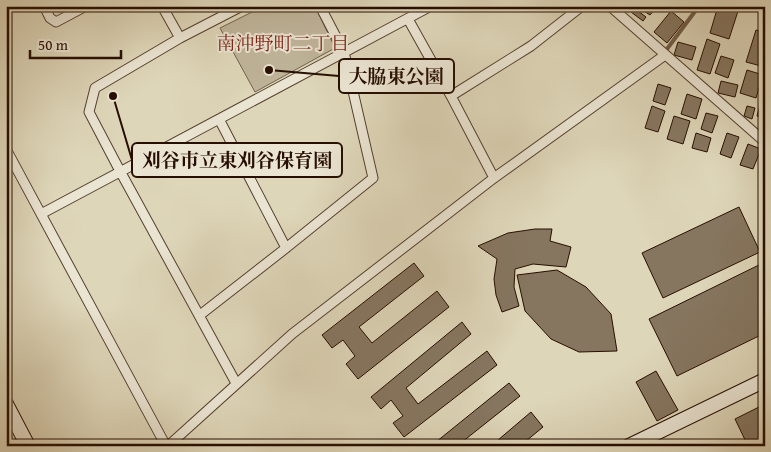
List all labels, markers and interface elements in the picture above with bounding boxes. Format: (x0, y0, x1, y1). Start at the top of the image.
scale bar (30, 28, 121, 60)
district label: 南沖野町二丁目 (216, 29, 350, 57)
text: 50 m (38, 34, 69, 55)
callout: 大脇東公園 (339, 59, 454, 93)
text: 大脇東公園 (348, 62, 444, 90)
callout: 刈谷市立東刈谷保育園 (132, 143, 342, 177)
text: 刈谷市立東刈谷保育園 (142, 146, 332, 174)

